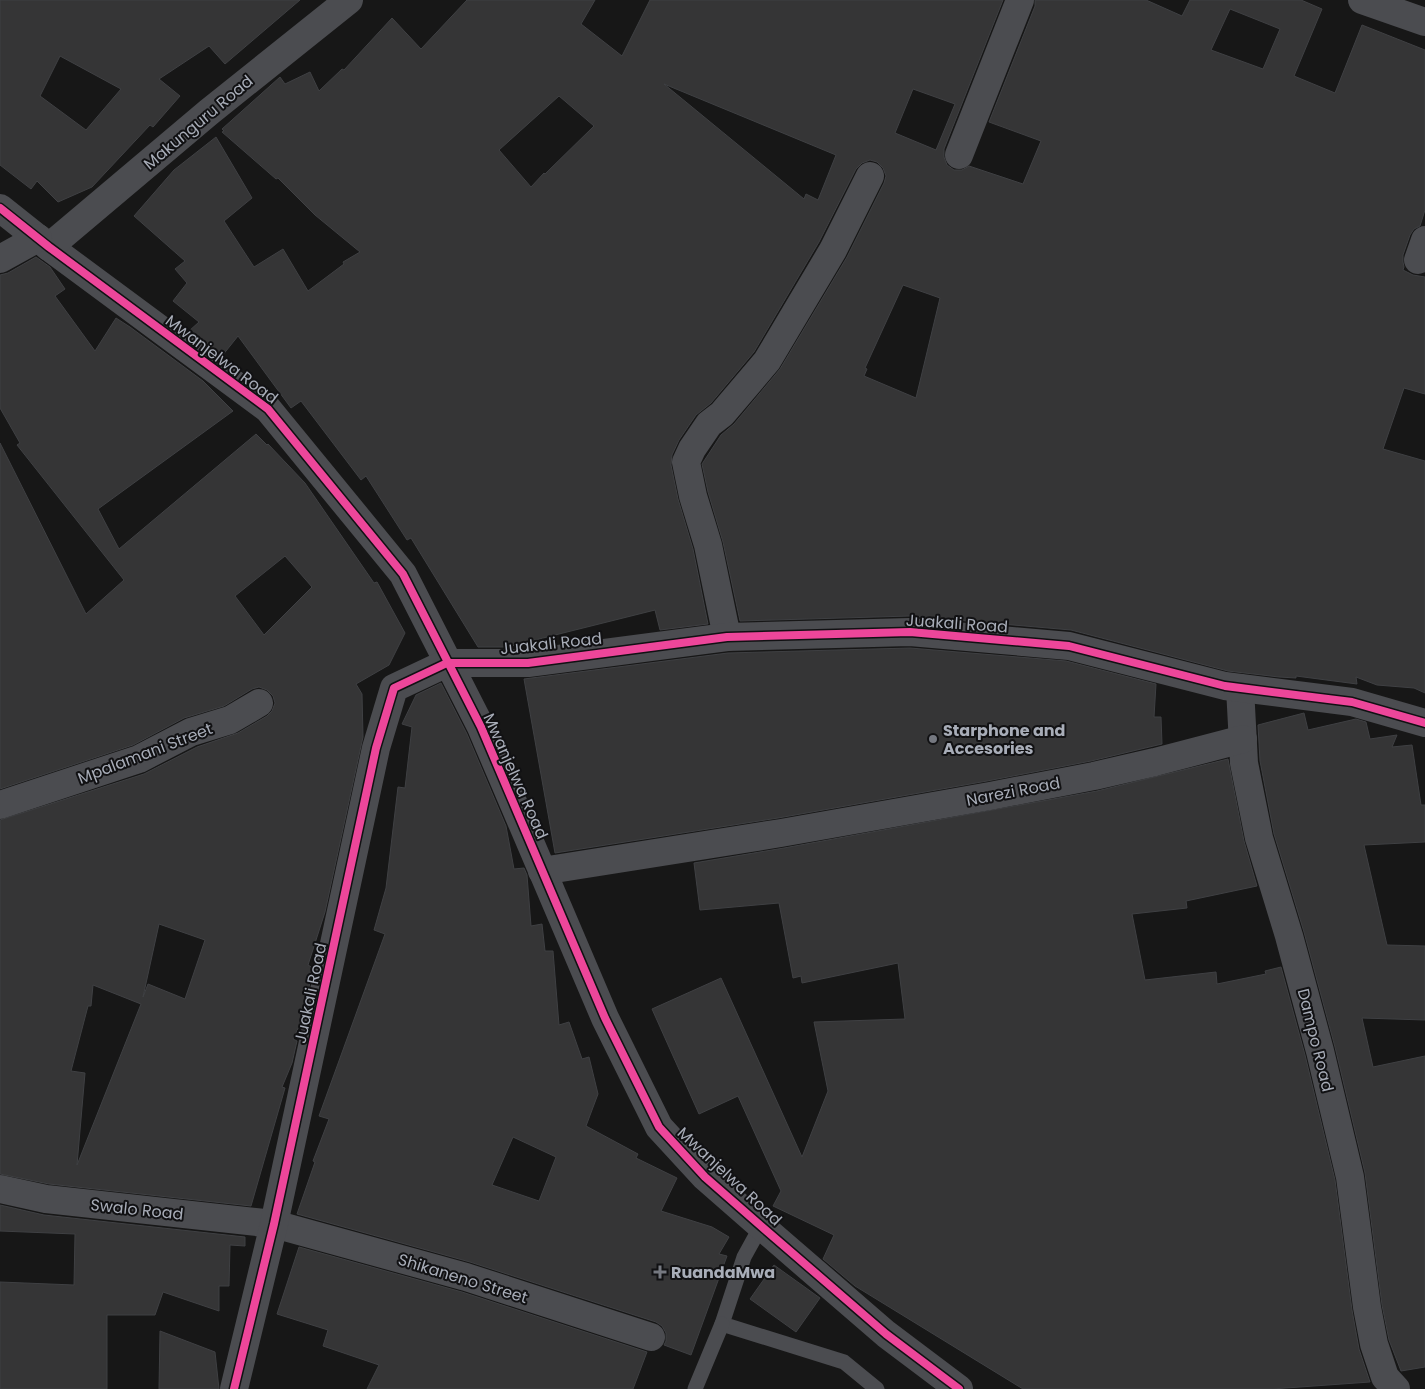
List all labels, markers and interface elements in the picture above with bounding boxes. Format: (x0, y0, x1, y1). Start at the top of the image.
street label: Makunguru Road (139, 70, 258, 175)
street label: Mwanjelwa Road (161, 309, 283, 409)
street label: Juakali Road (905, 608, 1009, 639)
street label: Juakali Road (499, 627, 603, 660)
street label: Mwanjelwa Road (477, 710, 554, 843)
street label: Mpalamani Street (74, 717, 216, 790)
place label: Starphone and Accesories (943, 719, 1065, 760)
marker: Starphone and Accesories (927, 733, 939, 745)
street label: Narezi Road (964, 771, 1062, 812)
street label: Juakali Road (289, 941, 332, 1046)
street label: Dampo Road (1292, 986, 1339, 1094)
street label: Mwanjelwa Road (672, 1122, 787, 1231)
street label: Swalo Road (89, 1193, 185, 1226)
street label: Shikaneno Street (395, 1248, 531, 1309)
place label: RuandaMwa (671, 1261, 775, 1284)
marker: RuandaMwa (653, 1265, 667, 1279)

